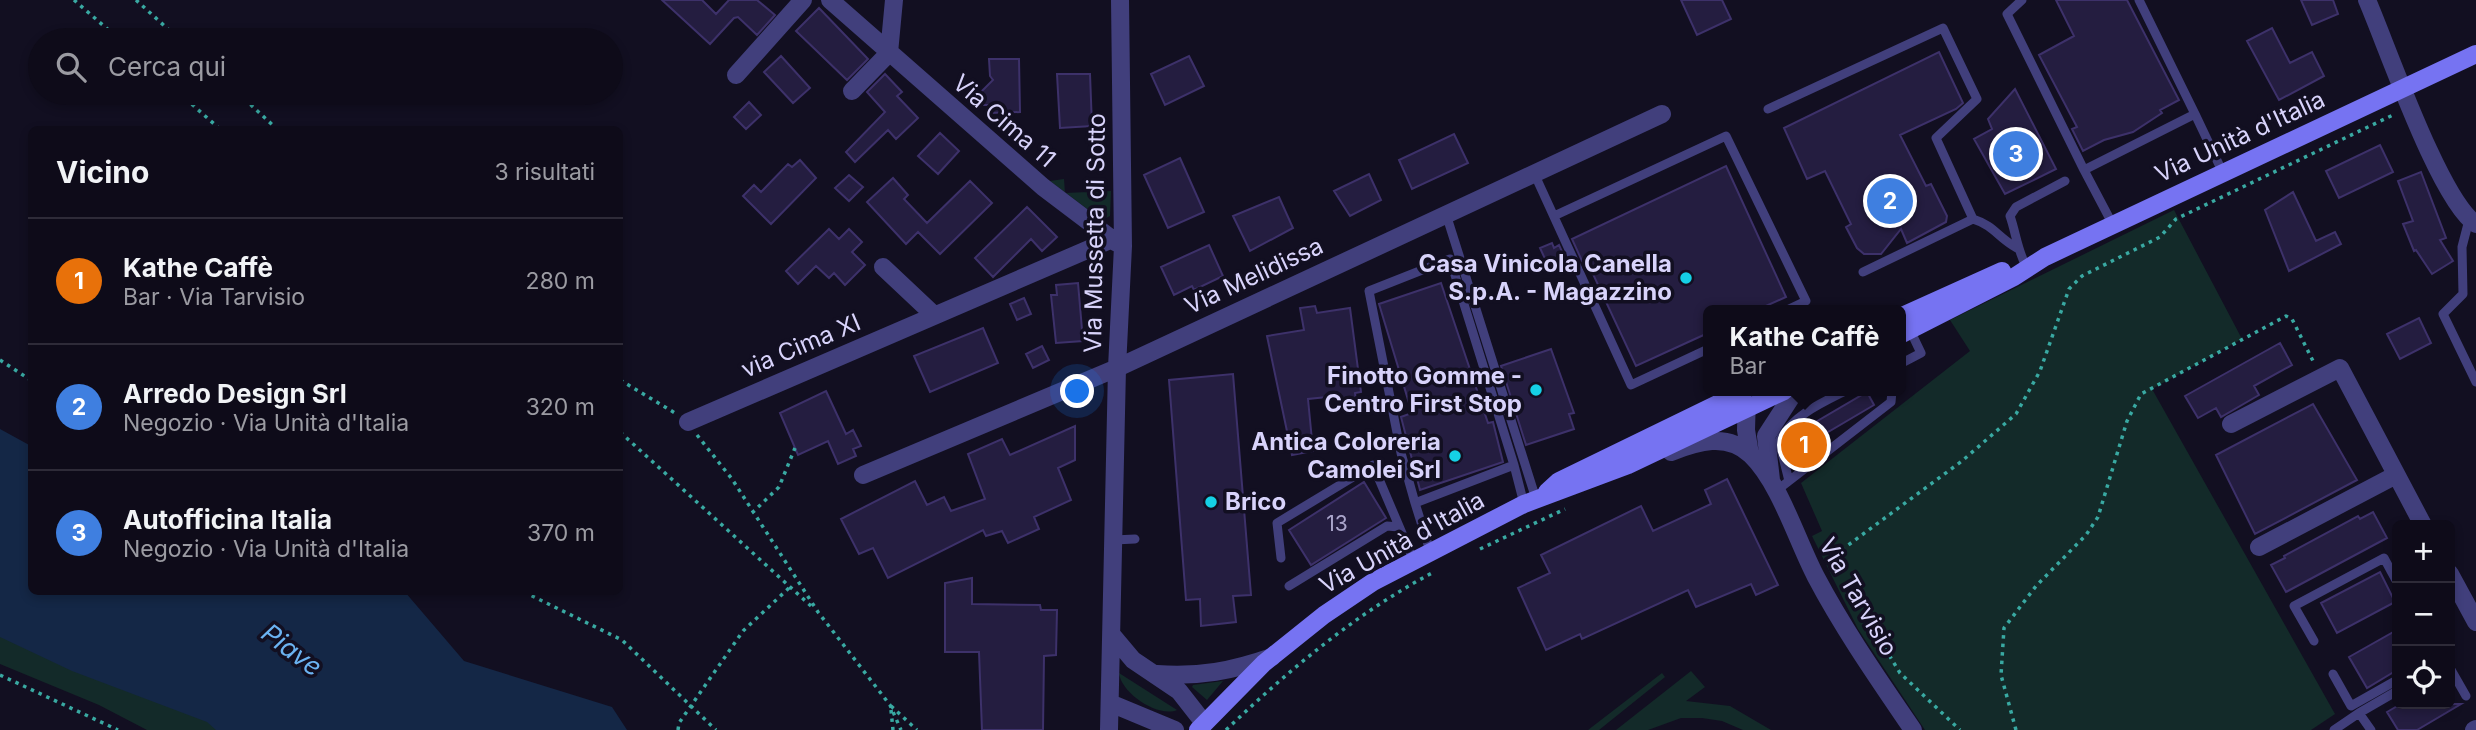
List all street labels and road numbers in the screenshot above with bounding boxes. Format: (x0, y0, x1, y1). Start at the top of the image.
street label: Via Cima 11 (947, 68, 1062, 173)
street label: Via Unità d'Italia (2150, 85, 2329, 189)
street label: Via Mussetta di Sotto (1078, 113, 1111, 353)
street label: Via Melidissa (1180, 231, 1328, 320)
street label: via Cima XI (737, 307, 865, 384)
street label: Via Unità d'Italia (1314, 485, 1489, 600)
street label: Via Tarvisio (1813, 533, 1904, 661)

